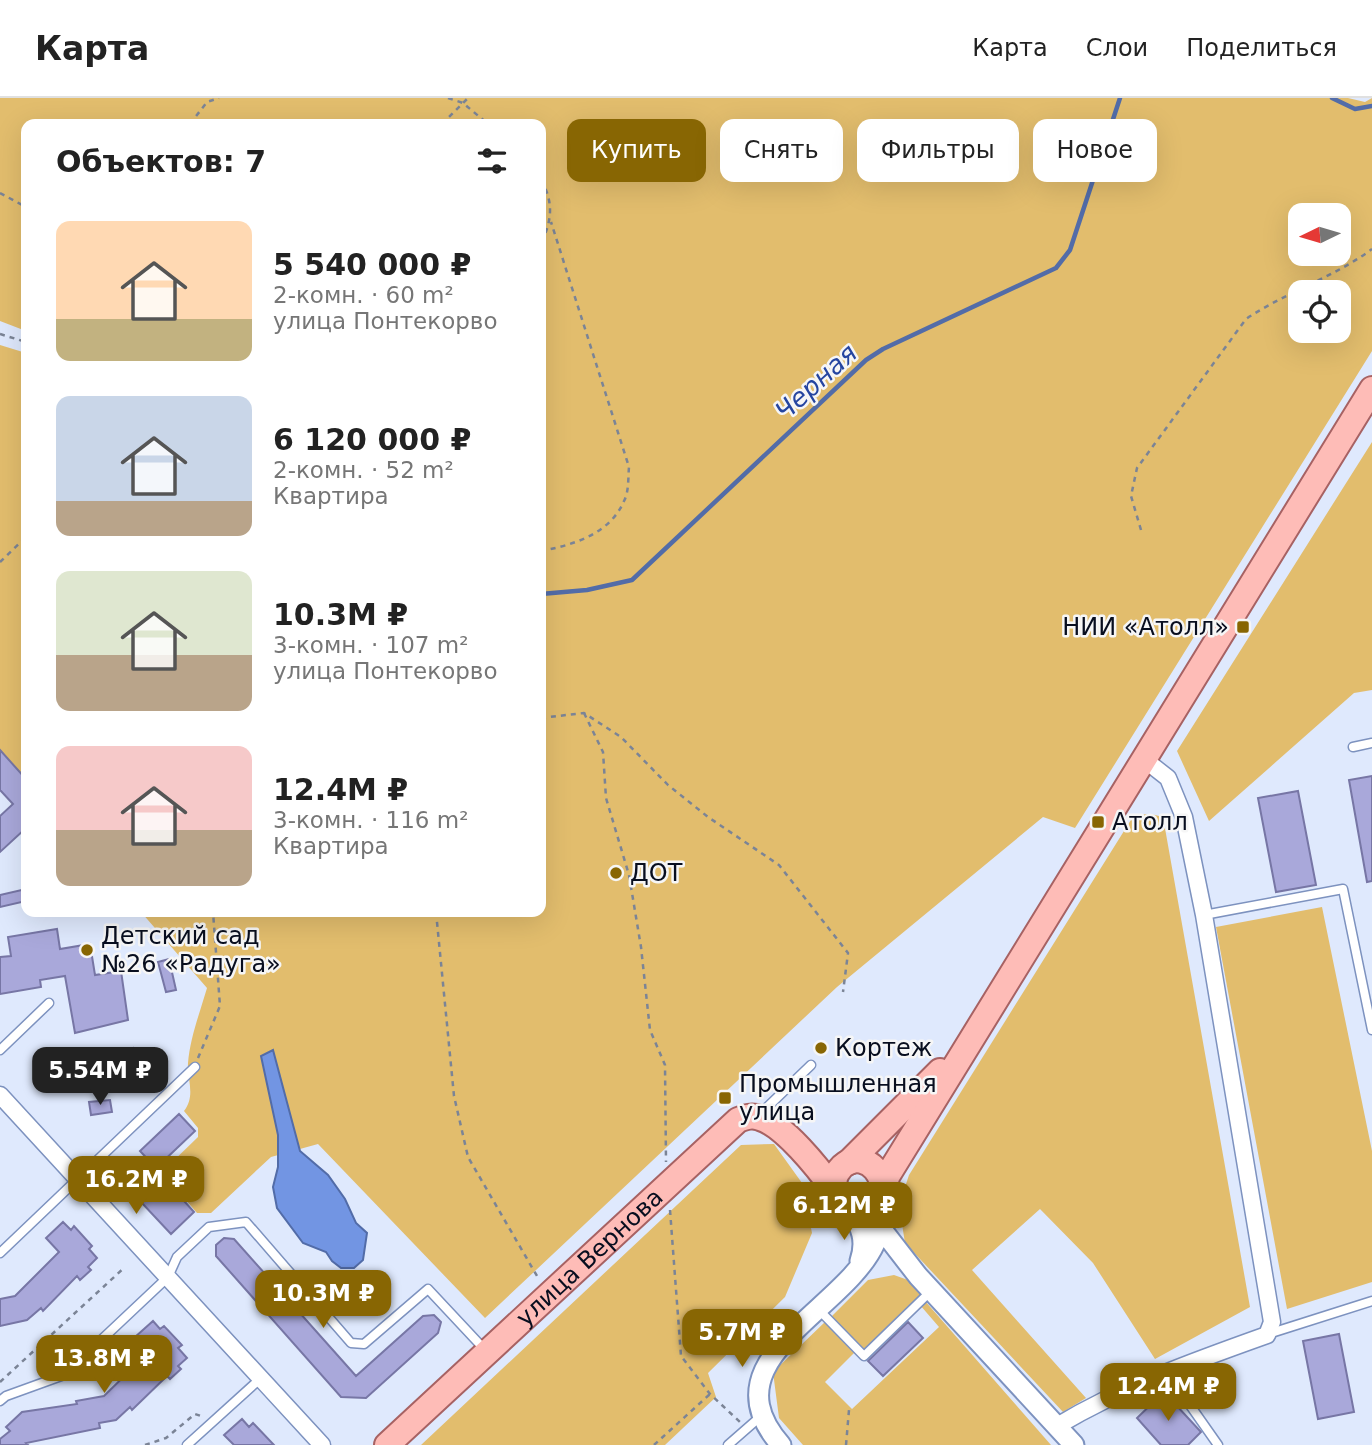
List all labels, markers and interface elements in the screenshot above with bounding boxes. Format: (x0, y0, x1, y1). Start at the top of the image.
text: Карта (35, 29, 149, 68)
text: Карта (972, 34, 1048, 62)
text: Слои (1086, 34, 1148, 62)
text: Поделиться (1186, 34, 1337, 62)
chip: Купить (567, 119, 706, 182)
chip: Снять (720, 119, 843, 182)
chip: Фильтры (857, 119, 1019, 182)
chip: Новое (1033, 119, 1157, 182)
icon: filters (473, 142, 511, 180)
text: Объектов: 7 (56, 144, 266, 179)
north arrow (1288, 203, 1351, 266)
map controls (1288, 203, 1351, 343)
text: 5 540 000 ₽ (273, 247, 471, 282)
icon: home (112, 249, 196, 333)
button: locate (1288, 280, 1351, 343)
text: 2-комн. · 60 m² (273, 282, 454, 308)
text: улица Понтекорво (273, 308, 497, 334)
water label: Черная (769, 338, 863, 426)
text: 6 120 000 ₽ (273, 422, 471, 457)
icon: home (112, 424, 196, 508)
text: 2-комн. · 52 m² (273, 457, 454, 483)
text: Квартира (273, 483, 389, 509)
text: 10.3M ₽ (273, 597, 408, 632)
icon: home (112, 599, 196, 683)
place label: НИИ «Атолл» (1062, 613, 1229, 641)
marker: НИИ «Атолл» (1235, 619, 1251, 635)
text: 3-комн. · 107 m² (273, 632, 468, 658)
text: улица Понтекорво (273, 658, 497, 684)
text: 12.4M ₽ (273, 772, 408, 807)
icon: home (112, 774, 196, 858)
text: 3-комн. · 116 m² (273, 807, 468, 833)
place label: Атолл (1112, 808, 1188, 836)
marker: Атолл (1090, 814, 1106, 830)
text: Квартира (273, 833, 389, 859)
place label: ДОТ (630, 859, 683, 887)
marker: ДОТ (608, 865, 624, 881)
place label: Детский сад №26 «Радуга» (101, 922, 281, 978)
marker: Детский сад №26 «Радуга» (79, 942, 95, 958)
place label: Кортеж (835, 1034, 932, 1062)
marker: Кортеж (813, 1040, 829, 1056)
pin: 5.54M ₽ (35, 1048, 165, 1107)
text: 5.54M ₽ (48, 1057, 152, 1083)
place label: Промышленная улица (739, 1070, 937, 1126)
marker: Промышленная улица (717, 1090, 733, 1106)
pin: 16.2M ₽ (71, 1156, 201, 1216)
text: 16.2M ₽ (84, 1166, 188, 1192)
pin: 6.12M ₽ (779, 1182, 909, 1242)
street label: улица Вернова (510, 1183, 669, 1332)
text: 6.12M ₽ (792, 1192, 896, 1218)
pin: 10.3M ₽ (258, 1270, 388, 1330)
text: 10.3M ₽ (271, 1280, 375, 1306)
pin: 5.7M ₽ (685, 1310, 799, 1369)
text: 5.7M ₽ (698, 1319, 786, 1345)
pin: 13.8M ₽ (39, 1336, 169, 1395)
text: 13.8M ₽ (52, 1345, 156, 1371)
pin: 12.4M ₽ (1103, 1364, 1233, 1423)
text: 12.4M ₽ (1116, 1373, 1220, 1399)

